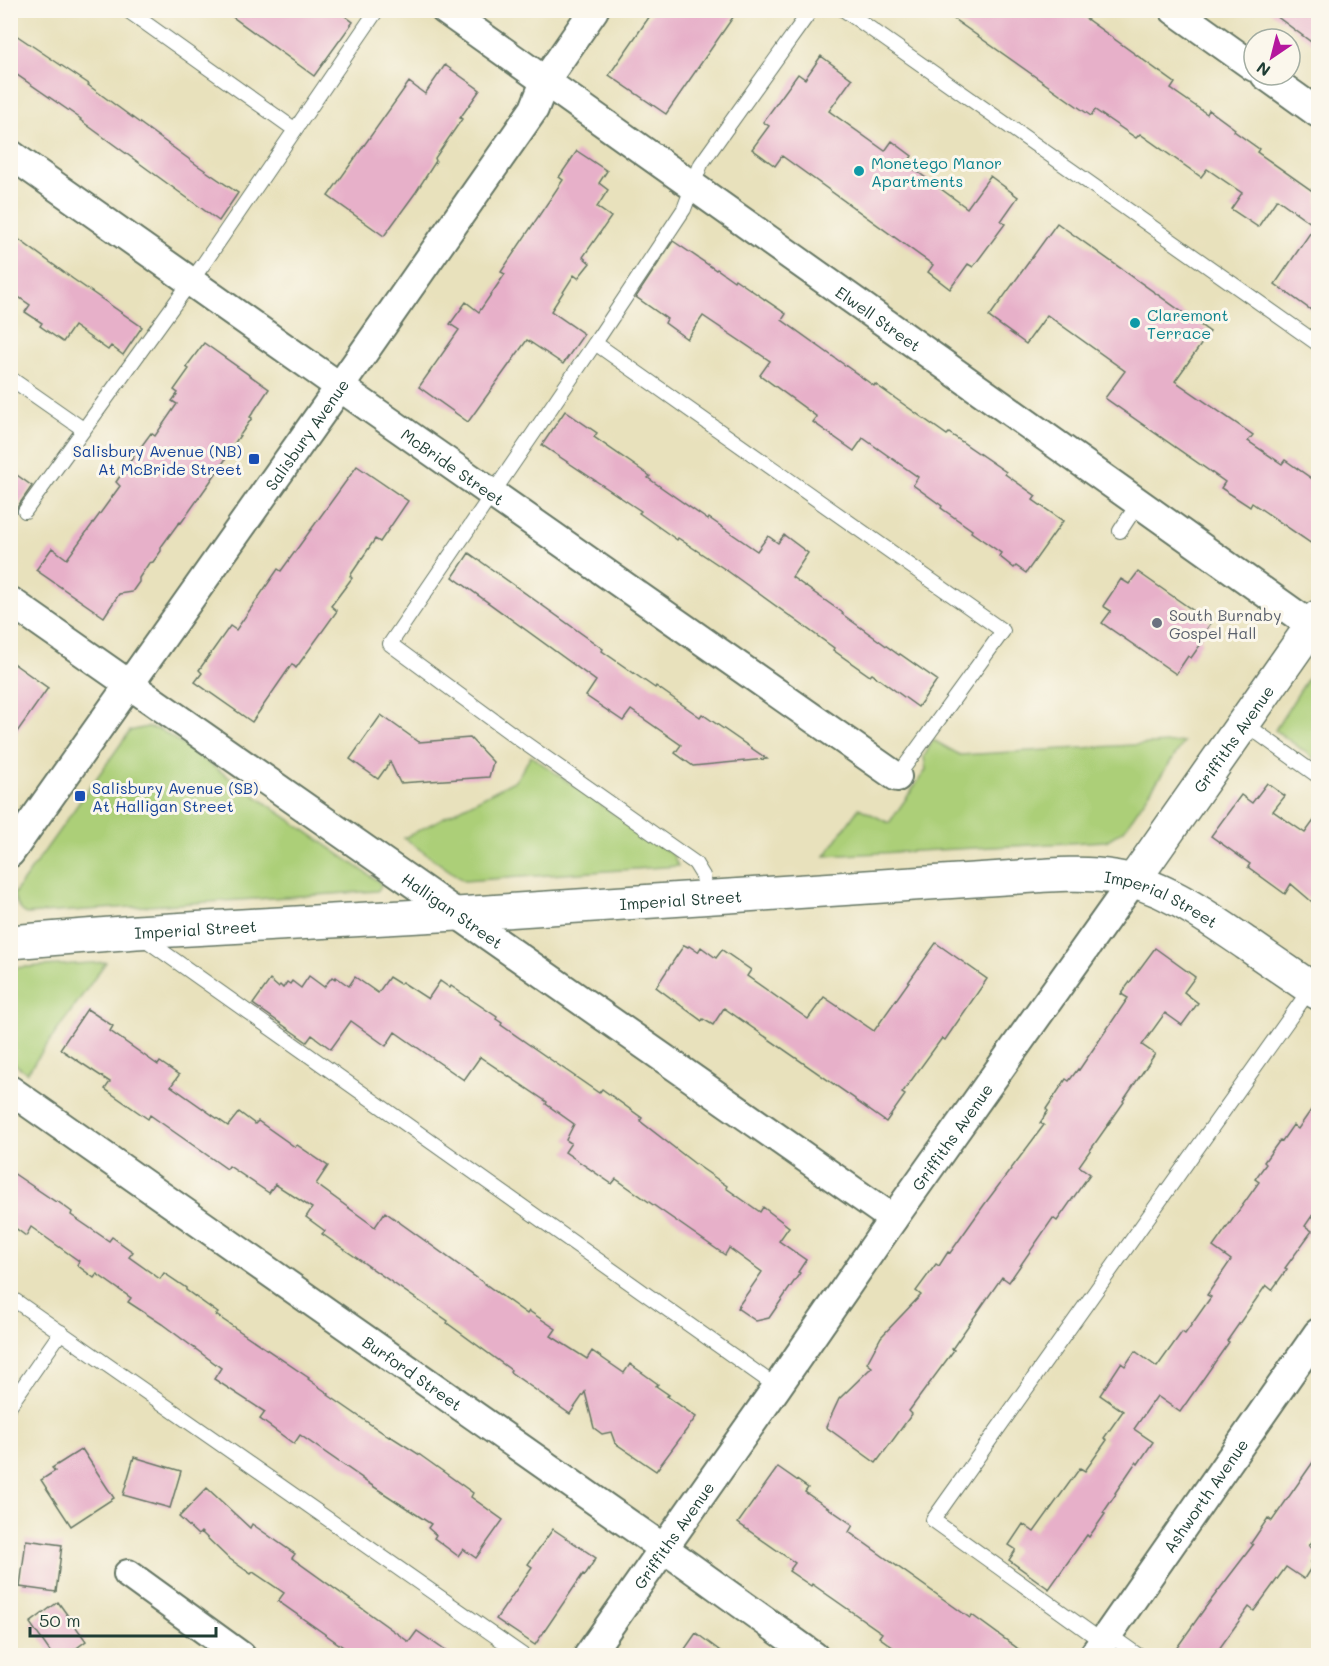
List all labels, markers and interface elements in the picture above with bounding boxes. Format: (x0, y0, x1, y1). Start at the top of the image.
north arrow (1242, 27, 1302, 87)
text: N (1252, 58, 1274, 82)
place label: Monetego Manor Apartments (871, 152, 1002, 191)
marker: Monetego Manor Apartments (852, 164, 866, 178)
street label: Elwell Street (832, 281, 925, 356)
place label: Claremont Terrace (1147, 304, 1229, 343)
marker: Claremont Terrace (1128, 316, 1142, 330)
street label: Salisbury Avenue (260, 374, 353, 494)
street label: McBride Street (397, 423, 509, 510)
place label: Salisbury Avenue (NB) At McBride Street (73, 440, 242, 479)
marker: Salisbury Avenue (NB) At McBride Street (247, 452, 261, 466)
place label: South Burnaby Gospel Hall (1169, 604, 1282, 643)
marker: South Burnaby Gospel Hall (1150, 616, 1164, 630)
street label: Griffiths Avenue (1188, 681, 1278, 796)
place label: Salisbury Avenue (SB) At Halligan Street (92, 777, 258, 816)
marker: Salisbury Avenue (SB) At Halligan Street (73, 789, 87, 803)
street label: Imperial Street (1103, 865, 1222, 932)
street label: Halligan Street (398, 867, 507, 953)
street label: Imperial Street (619, 885, 742, 914)
street label: Imperial Street (134, 915, 257, 943)
street label: Griffiths Avenue (906, 1079, 997, 1194)
street label: Burford Street (359, 1330, 467, 1415)
street label: Ashworth Avenue (1158, 1434, 1252, 1556)
street label: Griffiths Avenue (628, 1477, 718, 1593)
scale bar (30, 1600, 216, 1638)
text: 50 m (39, 1608, 81, 1632)

